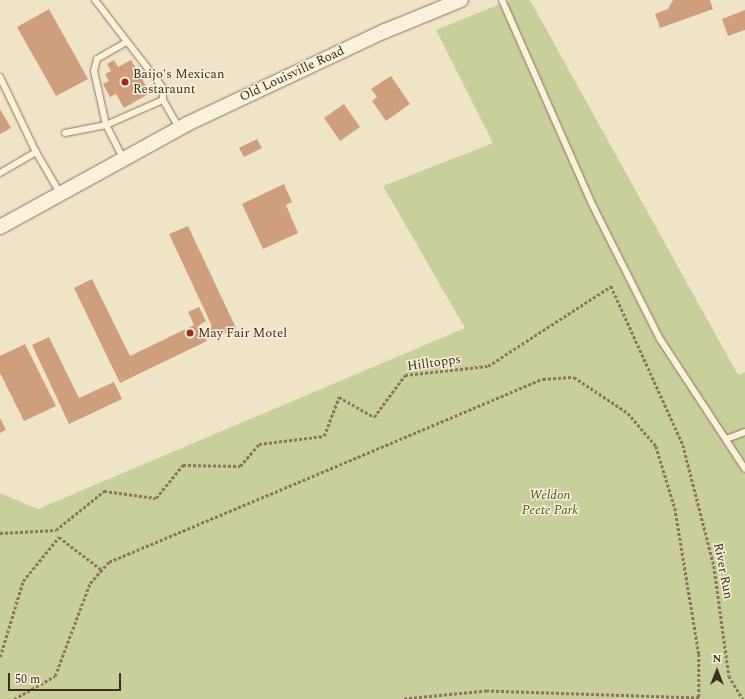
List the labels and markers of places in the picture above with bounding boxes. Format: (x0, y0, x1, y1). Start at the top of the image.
place label: Baijo's Mexican Restaraunt (133, 67, 224, 98)
marker: Baijo's Mexican Restaraunt (120, 77, 130, 87)
place label: May Fair Motel (198, 325, 287, 341)
marker: May Fair Motel (185, 328, 195, 338)

